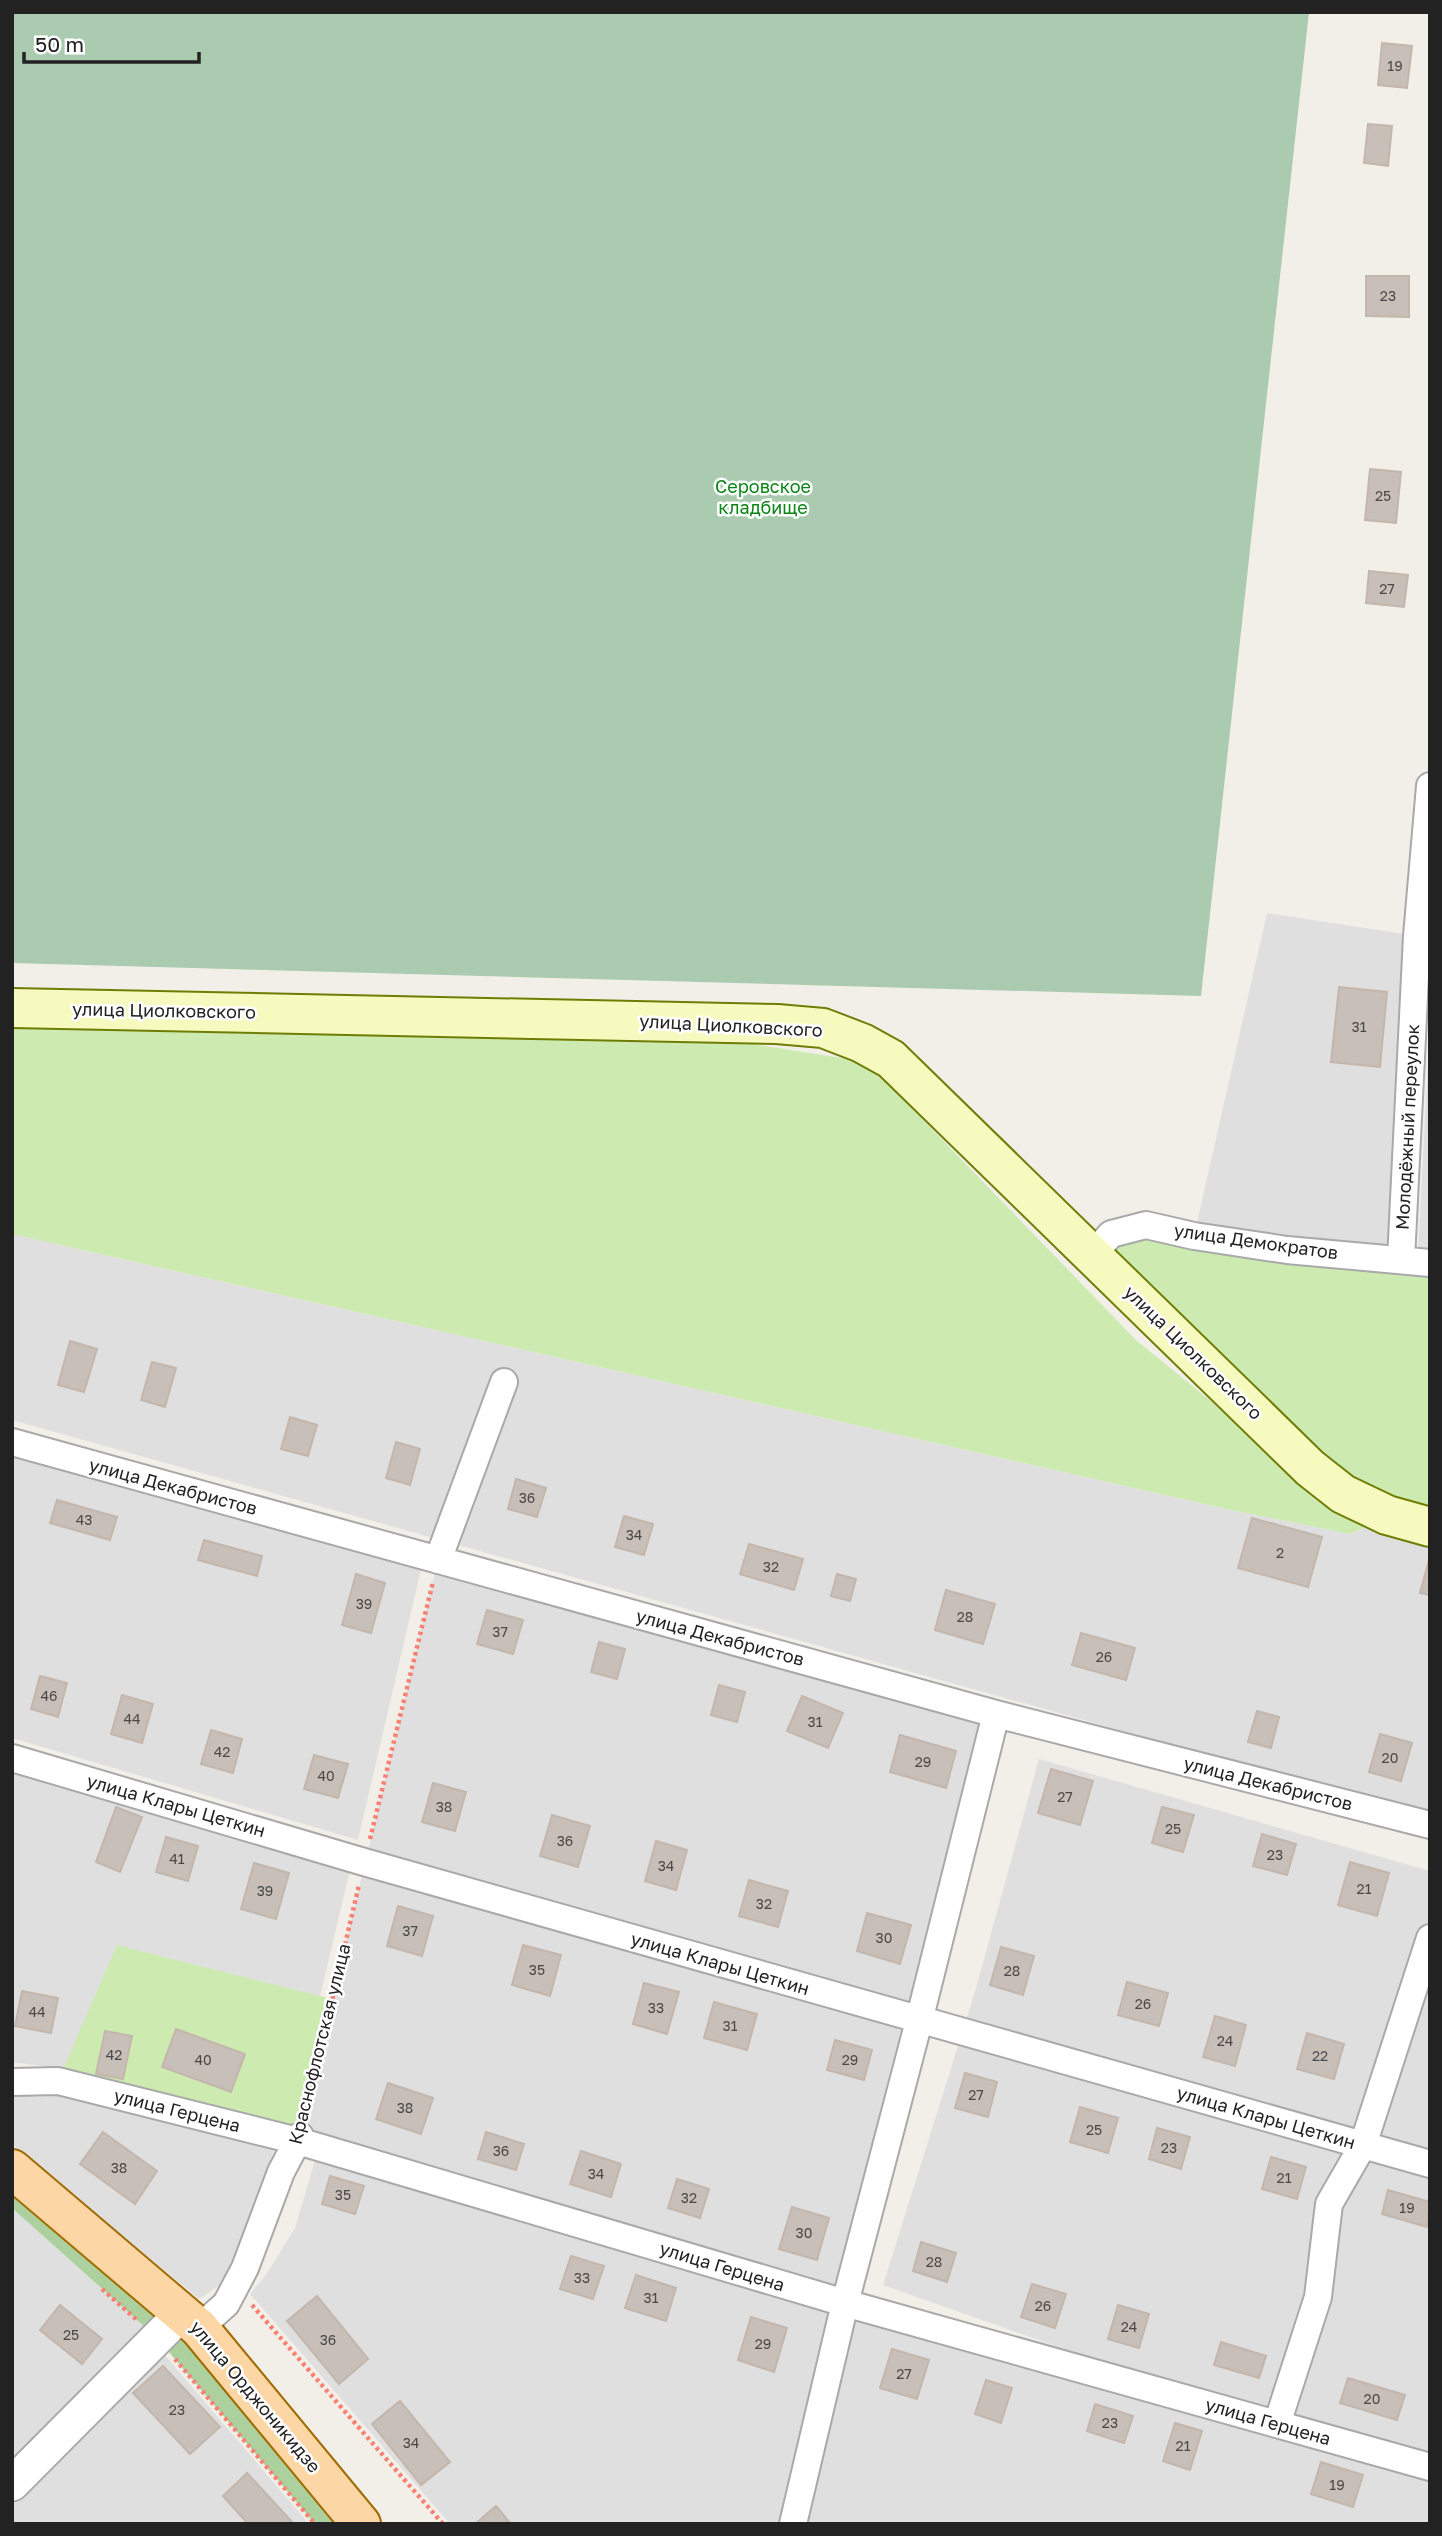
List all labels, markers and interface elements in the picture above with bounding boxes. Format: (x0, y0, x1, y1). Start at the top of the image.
scale bar (24, 21, 200, 65)
text: 50 m (35, 31, 84, 57)
house number: 19 (1387, 57, 1403, 74)
house number: 23 (1380, 287, 1396, 304)
park label: Серовское кладбище (715, 475, 811, 518)
house number: 25 (1375, 487, 1391, 504)
house number: 27 (1379, 580, 1395, 597)
street label: улица Циолковского (72, 997, 256, 1023)
street label: улица Циолковского (639, 1009, 823, 1041)
house number: 31 (1352, 1018, 1367, 1035)
street label: Молодёжный переулок (1391, 1024, 1423, 1230)
street label: улица Демократов (1173, 1219, 1340, 1263)
street label: улица Циолковского (1120, 1281, 1267, 1424)
street label: улица Декабристов (87, 1453, 260, 1519)
house number: 36 (519, 1489, 535, 1506)
house number: 43 (76, 1511, 92, 1528)
house number: 34 (626, 1526, 642, 1543)
house number: 2 (1276, 1544, 1284, 1561)
house number: 32 (763, 1558, 779, 1575)
house number: 39 (356, 1595, 372, 1612)
street label: улица Декабристов (634, 1604, 807, 1670)
house number: 28 (957, 1608, 973, 1625)
house number: 37 (492, 1623, 508, 1640)
house number: 26 (1096, 1648, 1112, 1665)
house number: 46 (40, 1687, 58, 1704)
house number: 44 (123, 1710, 141, 1727)
house number: 31 (808, 1713, 823, 1730)
house number: 42 (214, 1743, 230, 1760)
house number: 20 (1382, 1749, 1398, 1766)
street label: улица Декабристов (1182, 1751, 1355, 1815)
house number: 29 (915, 1753, 931, 1770)
house number: 40 (317, 1767, 335, 1784)
street label: улица Клары Цеткин (85, 1769, 268, 1841)
house number: 27 (1057, 1788, 1073, 1805)
house number: 38 (436, 1798, 452, 1815)
house number: 25 (1165, 1820, 1181, 1837)
house number: 36 (557, 1832, 573, 1849)
house number: 23 (1267, 1846, 1283, 1863)
house number: 41 (169, 1850, 185, 1867)
house number: 34 (658, 1857, 674, 1874)
house number: 21 (1357, 1880, 1372, 1897)
house number: 39 (257, 1882, 273, 1899)
house number: 32 (756, 1895, 772, 1912)
house number: 37 (402, 1922, 418, 1939)
street label: улица Клары Цеткин (629, 1927, 812, 1999)
house number: 30 (876, 1929, 892, 1946)
street label: Краснофлотская улица (283, 1941, 355, 2146)
house number: 35 (529, 1961, 545, 1978)
house number: 28 (1004, 1962, 1020, 1979)
house number: 26 (1135, 1995, 1151, 2012)
house number: 33 (648, 1999, 664, 2016)
house number: 44 (28, 2003, 46, 2020)
house number: 31 (723, 2017, 738, 2034)
house number: 24 (1217, 2032, 1233, 2049)
house number: 42 (106, 2046, 122, 2063)
house number: 22 (1312, 2047, 1328, 2064)
house number: 40 (194, 2051, 212, 2068)
house number: 29 (842, 2051, 858, 2068)
street label: улица Клары Цеткин (1175, 2081, 1358, 2153)
street label: улица Герцена (112, 2084, 243, 2136)
house number: 27 (968, 2086, 984, 2103)
house number: 38 (397, 2099, 413, 2116)
house number: 25 (1086, 2121, 1102, 2138)
house number: 23 (1161, 2139, 1177, 2156)
house number: 36 (493, 2142, 509, 2159)
house number: 38 (111, 2159, 127, 2176)
house number: 34 (588, 2165, 604, 2182)
house number: 21 (1277, 2169, 1292, 2186)
house number: 35 (335, 2186, 351, 2203)
house number: 32 (681, 2189, 697, 2206)
house number: 19 (1399, 2199, 1415, 2216)
house number: 30 (796, 2224, 812, 2241)
street label: улица Герцена (657, 2237, 787, 2296)
house number: 28 (926, 2253, 942, 2270)
house number: 33 (574, 2269, 590, 2286)
house number: 31 (644, 2289, 659, 2306)
house number: 26 (1035, 2297, 1051, 2314)
street label: улица Орджоникидзе (186, 2316, 326, 2477)
house number: 24 (1121, 2318, 1137, 2335)
house number: 25 (63, 2326, 79, 2343)
house number: 36 (320, 2331, 336, 2348)
house number: 29 (755, 2335, 771, 2352)
house number: 27 (896, 2365, 912, 2382)
house number: 20 (1364, 2390, 1380, 2407)
street label: улица Герцена (1203, 2393, 1334, 2449)
house number: 23 (169, 2401, 185, 2418)
house number: 23 (1102, 2414, 1118, 2431)
house number: 34 (403, 2434, 419, 2451)
house number: 21 (1176, 2437, 1191, 2454)
house number: 19 (1329, 2476, 1345, 2493)

